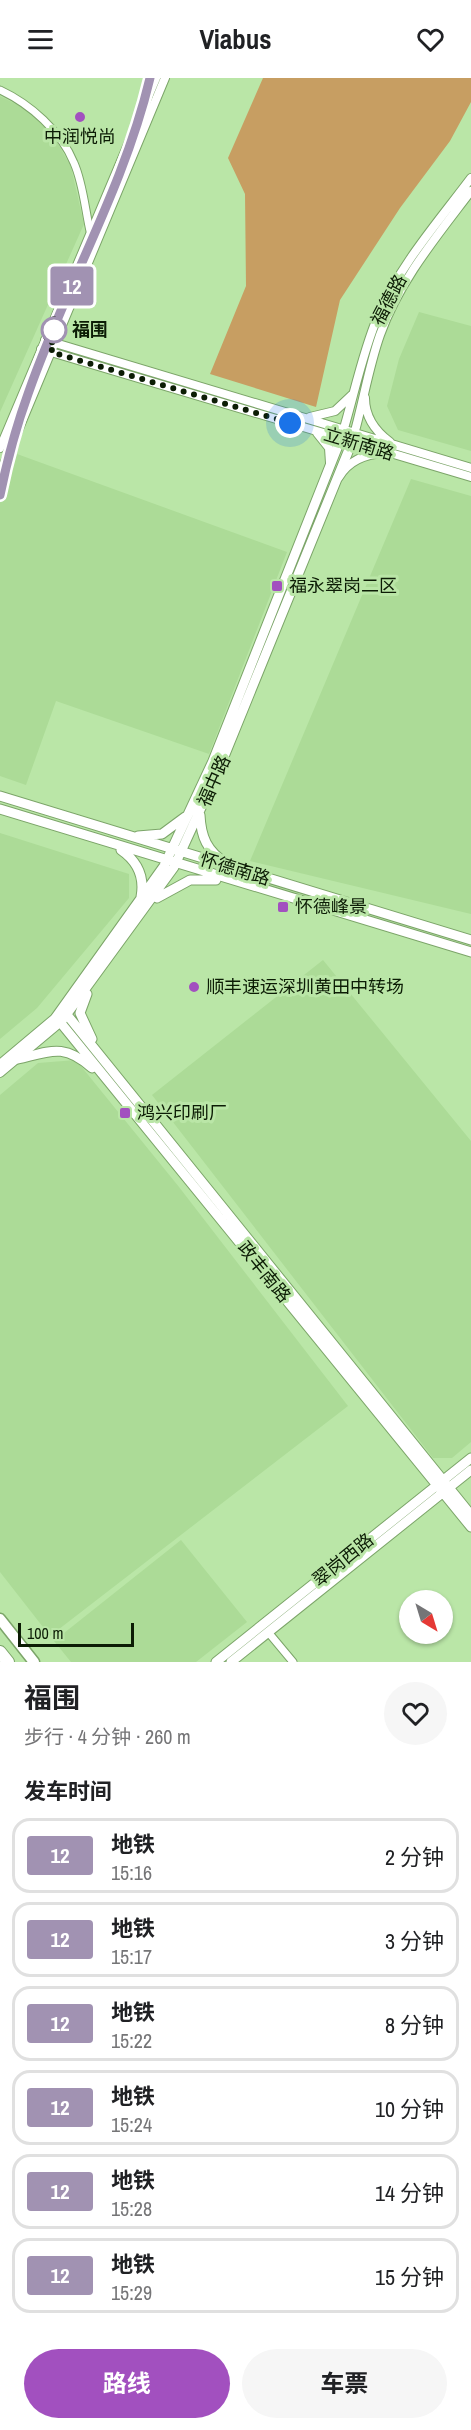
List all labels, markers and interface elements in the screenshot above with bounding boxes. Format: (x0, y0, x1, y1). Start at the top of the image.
text: Viabus (199, 21, 272, 57)
icon: menu (24, 23, 57, 56)
icon: heart (414, 23, 447, 56)
marker: 中润悦尚 (73, 110, 87, 124)
place label: 中润悦尚 (44, 124, 116, 149)
line badge: 12 (45, 266, 99, 306)
street label: 福德路 (365, 270, 412, 329)
text: 12 (62, 272, 82, 301)
marker: 福围 (41, 317, 67, 343)
place label: 福围 (72, 317, 108, 342)
your location (275, 408, 305, 438)
street label: 立新南路 (321, 421, 397, 466)
place label: 福永翠岗二区 (289, 573, 397, 598)
marker: 福永翠岗二区 (270, 579, 284, 593)
street label: 福中路 (191, 751, 236, 811)
street label: 怀德南路 (197, 846, 273, 891)
place label: 怀德峰景 (295, 894, 367, 919)
marker: 怀德峰景 (276, 900, 290, 914)
place label: 顺丰速运深圳黄田中转场 (206, 974, 404, 999)
marker: 顺丰速运深圳黄田中转场 (187, 980, 201, 994)
place label: 鸿兴印刷厂 (137, 1100, 227, 1125)
marker: 鸿兴印刷厂 (118, 1106, 132, 1120)
street label: 政丰南路 (232, 1236, 297, 1308)
street label: 翠岗西路 (307, 1527, 379, 1592)
north arrow (399, 1590, 453, 1644)
map controls (399, 1590, 453, 1644)
scale bar (18, 1620, 134, 1648)
text: 100 m (27, 1622, 63, 1644)
text: 福围 (24, 1679, 80, 1717)
button: heart (384, 1682, 447, 1745)
text: 步行 · 4 分钟 · 260 m (24, 1723, 191, 1750)
text: 发车时间 (24, 1776, 112, 1806)
text: 地铁 (111, 1829, 155, 1859)
text: 12 (50, 1841, 70, 1870)
text: 2 分钟 (385, 1842, 444, 1872)
text: 15:16 (111, 1859, 152, 1886)
text: 地铁 (111, 1913, 155, 1943)
text: 12 (50, 1925, 70, 1954)
text: 3 分钟 (385, 1926, 444, 1956)
text: 15:17 (111, 1943, 152, 1970)
text: 地铁 (111, 1997, 155, 2027)
text: 12 (50, 2009, 70, 2038)
text: 8 分钟 (385, 2010, 444, 2040)
text: 15:22 (111, 2027, 152, 2054)
text: 地铁 (111, 2081, 155, 2111)
text: 12 (50, 2093, 70, 2122)
text: 10 分钟 (375, 2094, 444, 2124)
text: 15:24 (111, 2111, 152, 2138)
text: 地铁 (111, 2165, 155, 2195)
text: 12 (50, 2177, 70, 2206)
text: 14 分钟 (375, 2178, 444, 2208)
text: 15:28 (111, 2195, 152, 2222)
text: 地铁 (111, 2249, 155, 2279)
text: 12 (50, 2261, 70, 2290)
text: 15 分钟 (375, 2262, 444, 2292)
text: 15:29 (111, 2279, 152, 2306)
button: 路线 (24, 2349, 230, 2418)
button: 车票 (242, 2349, 447, 2418)

